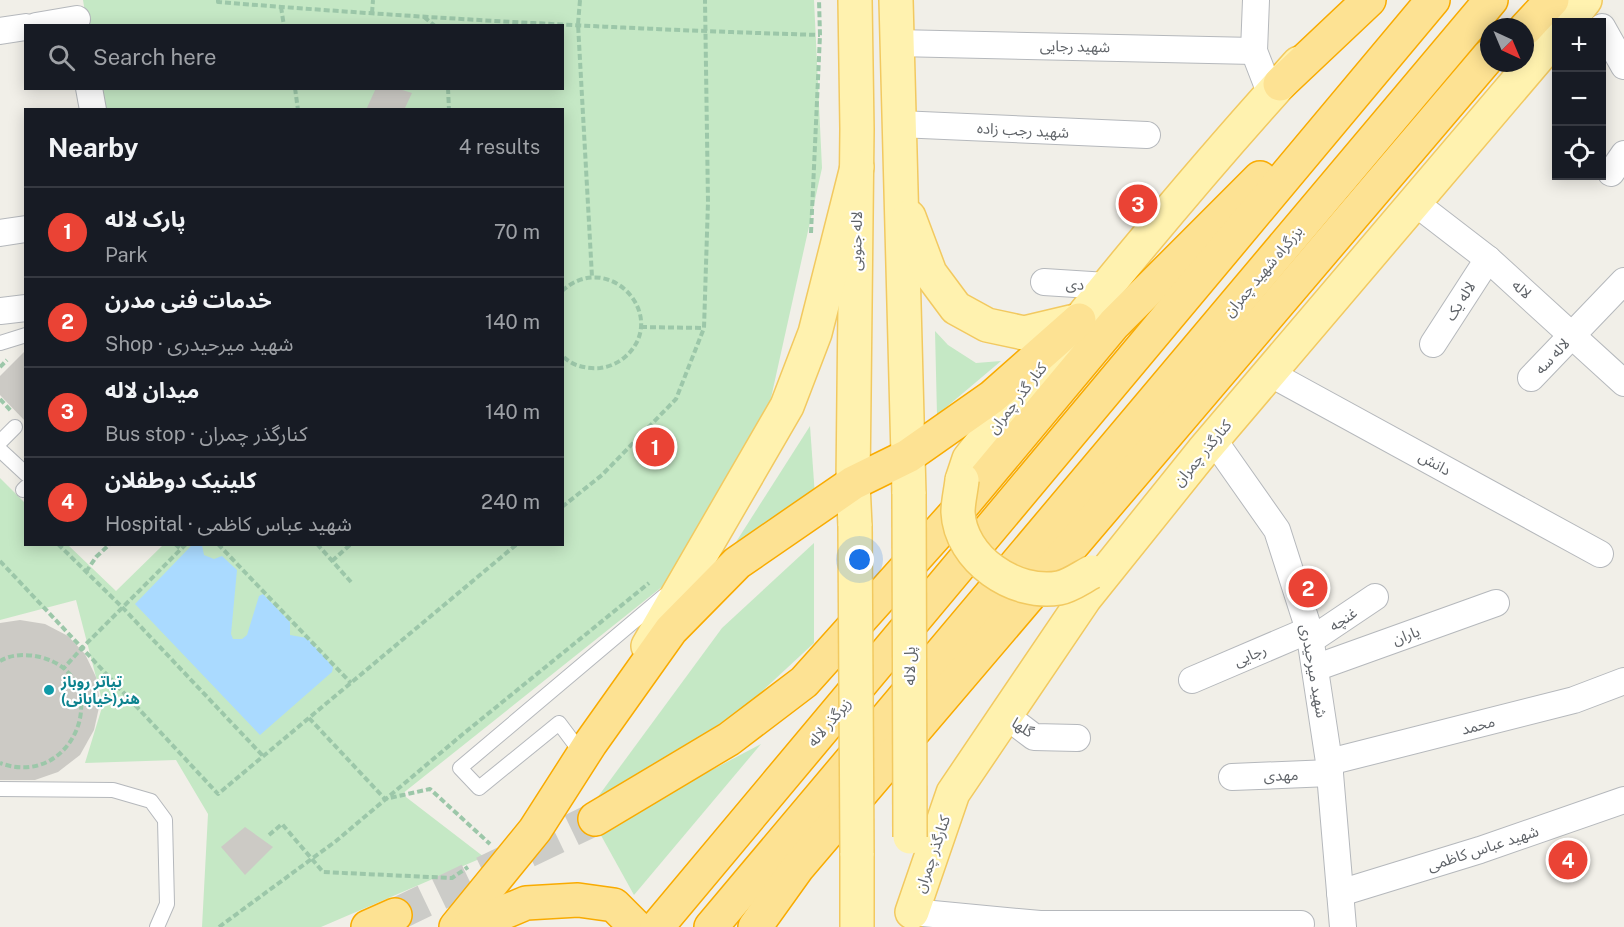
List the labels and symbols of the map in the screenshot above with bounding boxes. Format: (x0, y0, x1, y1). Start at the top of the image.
north arrow (1480, 18, 1534, 72)
street label: شهید رجایی (1040, 37, 1110, 56)
street label: شهید رجب زاده (976, 119, 1070, 142)
pin: 3 (1118, 182, 1158, 226)
street label: لاله جنوبی (847, 211, 866, 271)
street label: بزرگراه شهید چمران (1220, 222, 1308, 321)
street label: دی (1065, 275, 1085, 294)
street label: لاله (1509, 276, 1535, 302)
street label: لاله یک (1441, 278, 1479, 324)
street label: لاله سه (1531, 335, 1573, 377)
street label: کنار گذر چمران (984, 359, 1052, 438)
street label: کنارگذر چمران (1170, 416, 1237, 491)
pin: 1 (636, 424, 674, 470)
street label: دانش (1416, 447, 1454, 480)
your location (845, 545, 874, 574)
pin: 2 (1288, 566, 1328, 610)
street label: غنچه (1326, 603, 1362, 636)
street label: یاران (1390, 622, 1422, 649)
street label: شهید میرحیدری (1296, 623, 1331, 720)
street label: رجایی (1231, 641, 1269, 670)
street label: پل لاله (901, 646, 920, 686)
place label: تیاتر روباز هنر(خیابانی) (60, 673, 140, 708)
marker: تیاتر روباز هنر(خیابانی) (42, 683, 56, 697)
street label: زیرگذر لاله (804, 694, 855, 750)
street label: محمد (1459, 712, 1497, 738)
street label: گلها (1008, 714, 1038, 742)
street label: مهدی (1263, 766, 1299, 785)
street label: کنارگذر چمران (911, 812, 955, 896)
street label: شهید عباس کاظمی (1425, 822, 1541, 875)
pin: 4 (1548, 838, 1588, 882)

